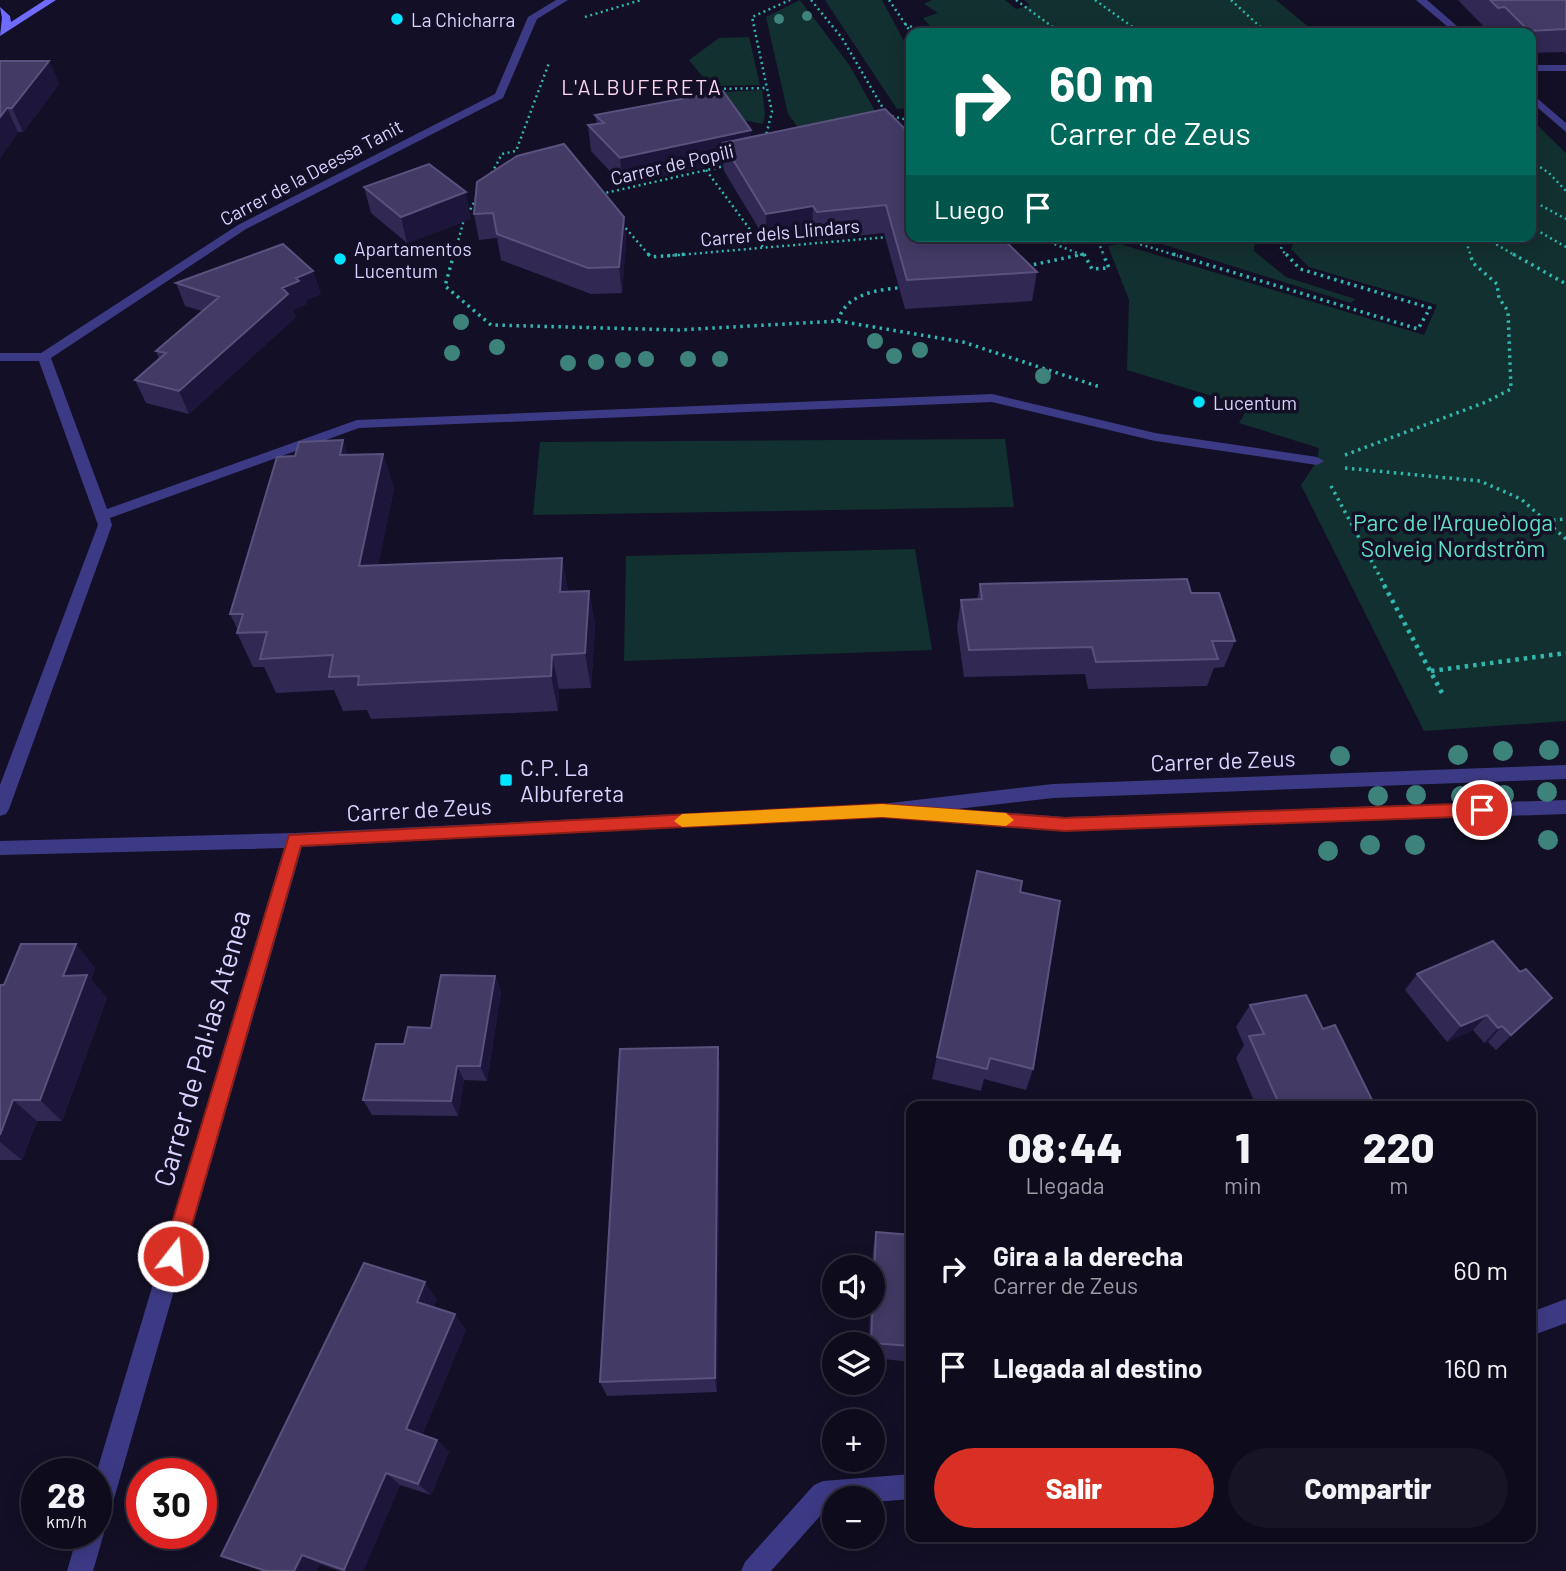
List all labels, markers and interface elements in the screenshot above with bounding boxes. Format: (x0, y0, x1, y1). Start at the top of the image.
place label: La Chicharra (411, 8, 515, 31)
marker: La Chicharra (389, 11, 405, 27)
text: 60 m (1049, 53, 1154, 112)
icon: right (934, 56, 1025, 147)
district label: L'ALBUFERETA (561, 74, 723, 99)
text: Carrer de Zeus (1049, 113, 1251, 151)
street label: Carrer de la Deessa Tanit (216, 114, 406, 230)
street label: Carrer de Popili (608, 139, 736, 189)
icon: arrive (1019, 189, 1057, 227)
text: Luego (934, 193, 1005, 224)
street label: Carrer dels Llindars (699, 214, 861, 250)
place label: Apartamentos Lucentum (354, 237, 472, 282)
marker: Apartamentos Lucentum (332, 251, 348, 267)
place label: Lucentum (1213, 391, 1297, 414)
marker: Lucentum (1191, 394, 1207, 410)
park label: Parc de l'Arqueòloga Solveig Nordström (1353, 508, 1553, 562)
street label: Carrer de Zeus (1150, 743, 1296, 777)
place label: C.P. La Albufereta (520, 753, 624, 807)
marker: C.P. La Albufereta (498, 772, 514, 788)
pin (1452, 780, 1512, 840)
street label: Carrer de Zeus (346, 791, 492, 827)
icon: arrive (1463, 791, 1501, 829)
street label: Carrer de Pal·las Atenea (145, 906, 257, 1190)
text: 08:44 (1007, 1121, 1123, 1171)
text: 1 (1235, 1121, 1250, 1171)
text: 220 (1363, 1121, 1435, 1171)
text: Llegada (1026, 1171, 1105, 1199)
text: min (1224, 1171, 1261, 1199)
text: m (1389, 1171, 1408, 1199)
position arrow (136, 1219, 210, 1293)
text: Gira a la derecha (993, 1240, 1183, 1271)
icon: right (934, 1250, 972, 1288)
text: 60 m (1453, 1254, 1508, 1285)
map controls (822, 1255, 885, 1549)
button: sound (822, 1255, 885, 1318)
text: Carrer de Zeus (993, 1271, 1138, 1299)
button: layers (822, 1332, 885, 1395)
icon: arrive (934, 1348, 972, 1386)
text: Llegada al destino (993, 1352, 1202, 1383)
text: 160 m (1444, 1352, 1508, 1383)
button: + (822, 1409, 885, 1472)
button: Salir (934, 1448, 1214, 1528)
button: Compartir (1228, 1448, 1508, 1528)
speed limit sign: 30 (126, 1458, 217, 1549)
text: 28 (47, 1473, 86, 1515)
button: − (822, 1486, 885, 1549)
text: km/h (46, 1510, 87, 1532)

